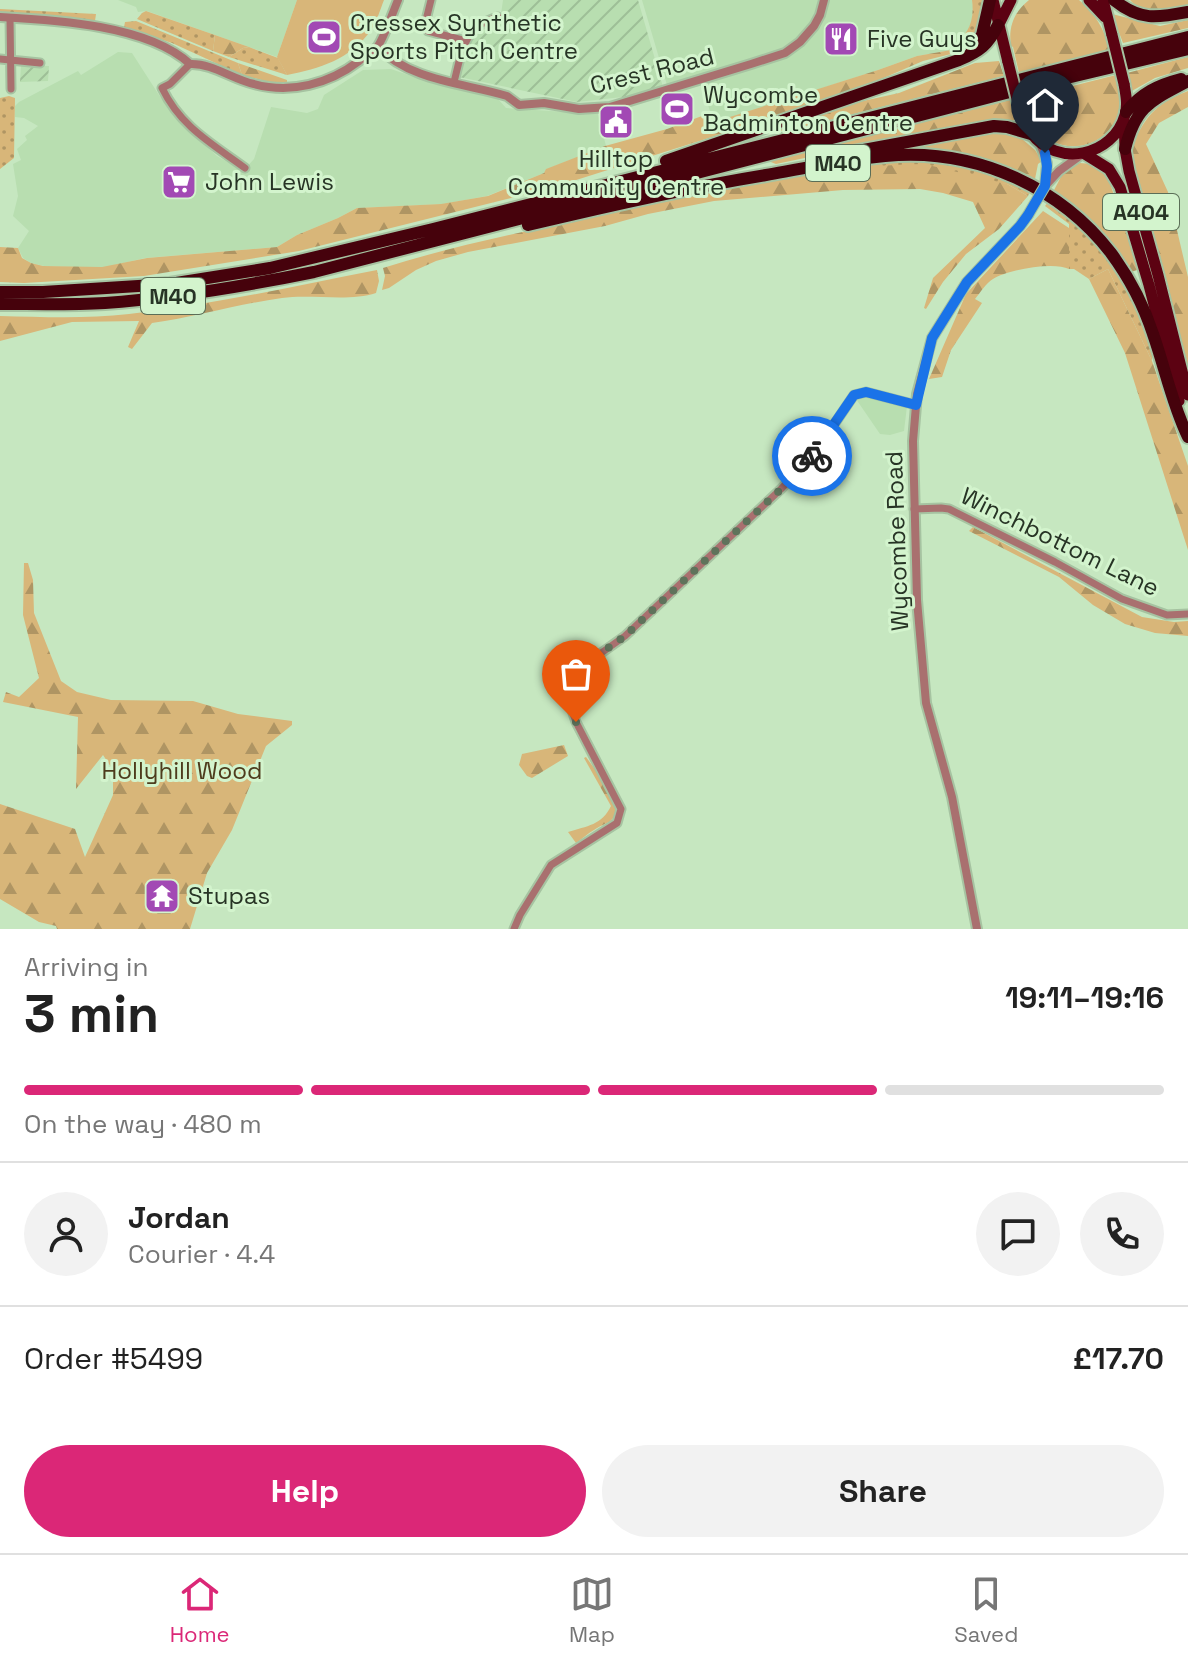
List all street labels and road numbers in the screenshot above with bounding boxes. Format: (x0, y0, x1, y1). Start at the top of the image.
street label: Crest Road (587, 40, 717, 101)
road number: M40 (806, 145, 870, 181)
road number: A404 (1103, 194, 1179, 230)
road number: M40 (141, 278, 205, 314)
street label: Wycombe Road (878, 450, 915, 632)
street label: Winchbottom Lane (956, 480, 1165, 603)

